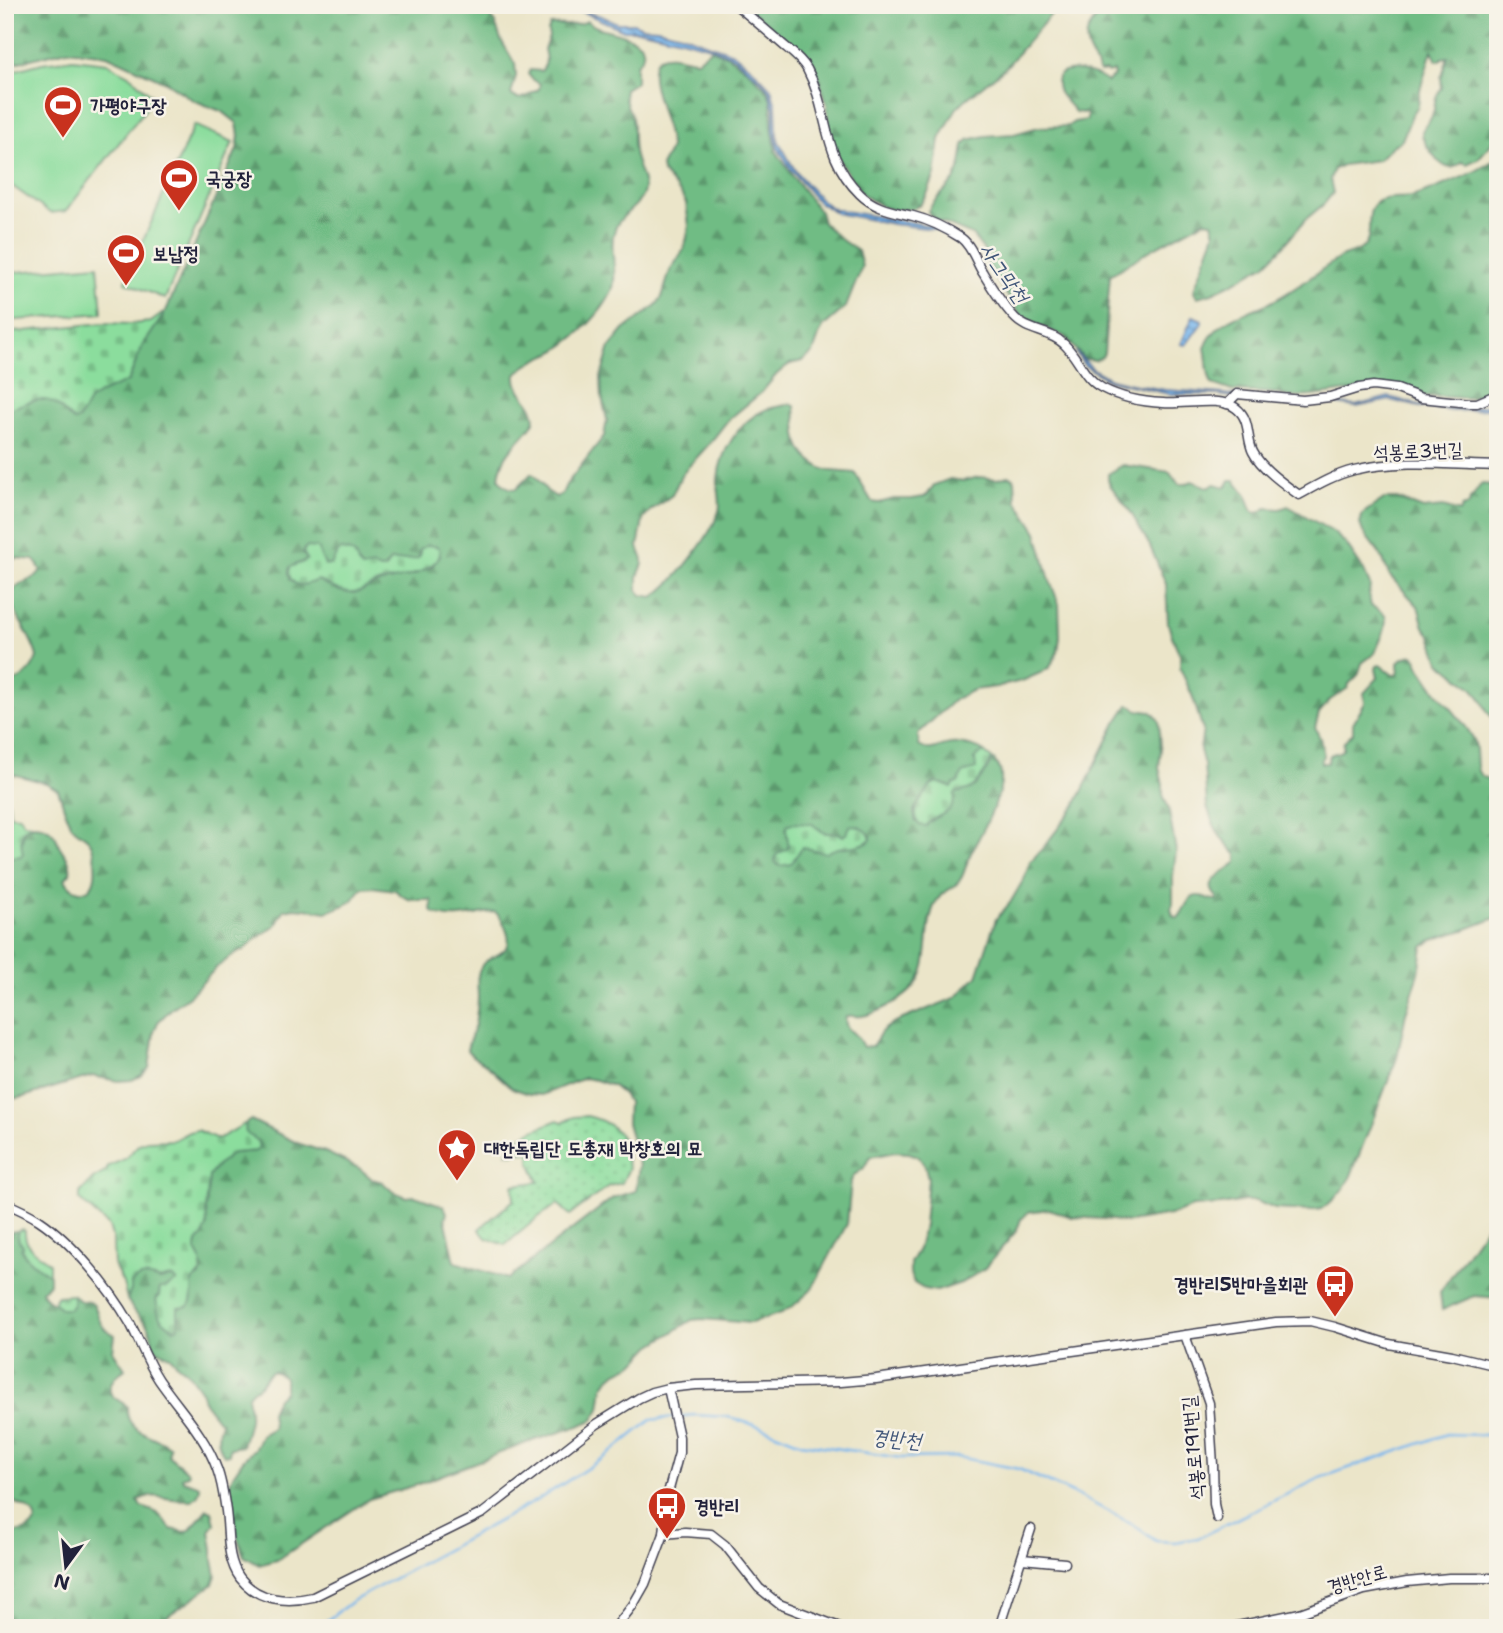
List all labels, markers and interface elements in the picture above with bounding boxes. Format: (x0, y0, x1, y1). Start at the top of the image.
sports icon: 가평야구장 (42, 84, 84, 139)
place label: 가평야구장 (90, 93, 167, 118)
sports icon: 국궁장 (158, 157, 200, 212)
place label: 국궁장 (206, 166, 253, 191)
sports icon: 보납정 (105, 232, 147, 287)
water label: 사그막천 (973, 237, 1036, 310)
place label: 보납정 (153, 241, 199, 266)
street label: 석봉로3번길 (1373, 437, 1463, 465)
place icon: 대한독립단 도총재 박창호의 묘 (436, 1127, 478, 1182)
place label: 대한독립단 도총재 박창호의 묘 (484, 1136, 702, 1161)
bus stop icon: 경반리5반마을회관 (1314, 1263, 1356, 1318)
place label: 경반리5반마을회관 (1174, 1272, 1309, 1297)
street label: 석봉로191번길 (1176, 1395, 1210, 1501)
water label: 경반천 (870, 1423, 925, 1455)
bus stop icon: 경반리 (646, 1485, 688, 1540)
place label: 경반리 (694, 1494, 740, 1519)
north arrow (32, 1532, 102, 1602)
street label: 경반안로 (1324, 1559, 1390, 1599)
text: N (51, 1568, 72, 1596)

